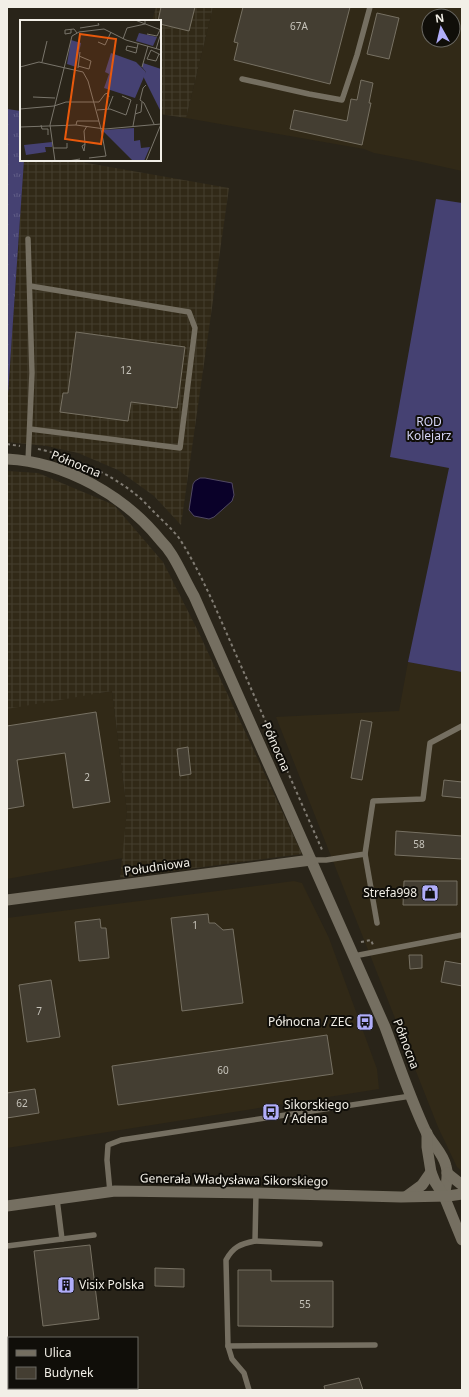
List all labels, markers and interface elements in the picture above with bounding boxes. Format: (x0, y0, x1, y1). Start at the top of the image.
north arrow (421, 8, 461, 48)
text: N (434, 10, 445, 26)
house number: 67A (290, 19, 309, 33)
inset map (20, 20, 161, 161)
house number: 12 (120, 363, 132, 377)
park label: ROD Kolejarz (407, 413, 452, 444)
street label: Północna (49, 446, 104, 481)
street label: Północna (258, 719, 295, 774)
house number: 2 (84, 770, 90, 784)
house number: 58 (413, 837, 425, 851)
street label: Południowa (123, 853, 191, 880)
shop icon: Strefa998 (420, 883, 440, 903)
place label: Strefa998 (363, 884, 417, 901)
house number: 1 (192, 918, 198, 932)
house number: 7 (36, 1004, 42, 1018)
bus stop icon: Północna / ZEC (355, 1012, 375, 1032)
place label: Północna / ZEC (268, 1013, 352, 1030)
street label: Północna (389, 1016, 424, 1071)
house number: 60 (217, 1063, 229, 1077)
house number: 62 (16, 1096, 28, 1110)
place label: Sikorskiego / Adena (284, 1096, 349, 1127)
bus stop icon: Sikorskiego / Adena (261, 1102, 281, 1122)
street label: Generała Władysława Sikorskiego (140, 1169, 328, 1190)
building icon: Visix Polska (56, 1275, 76, 1295)
place label: Visix Polska (79, 1276, 144, 1293)
house number: 55 (299, 1297, 311, 1311)
legend (8, 1337, 138, 1389)
text: Ulica (44, 1344, 71, 1361)
text: Budynek (44, 1364, 94, 1381)

